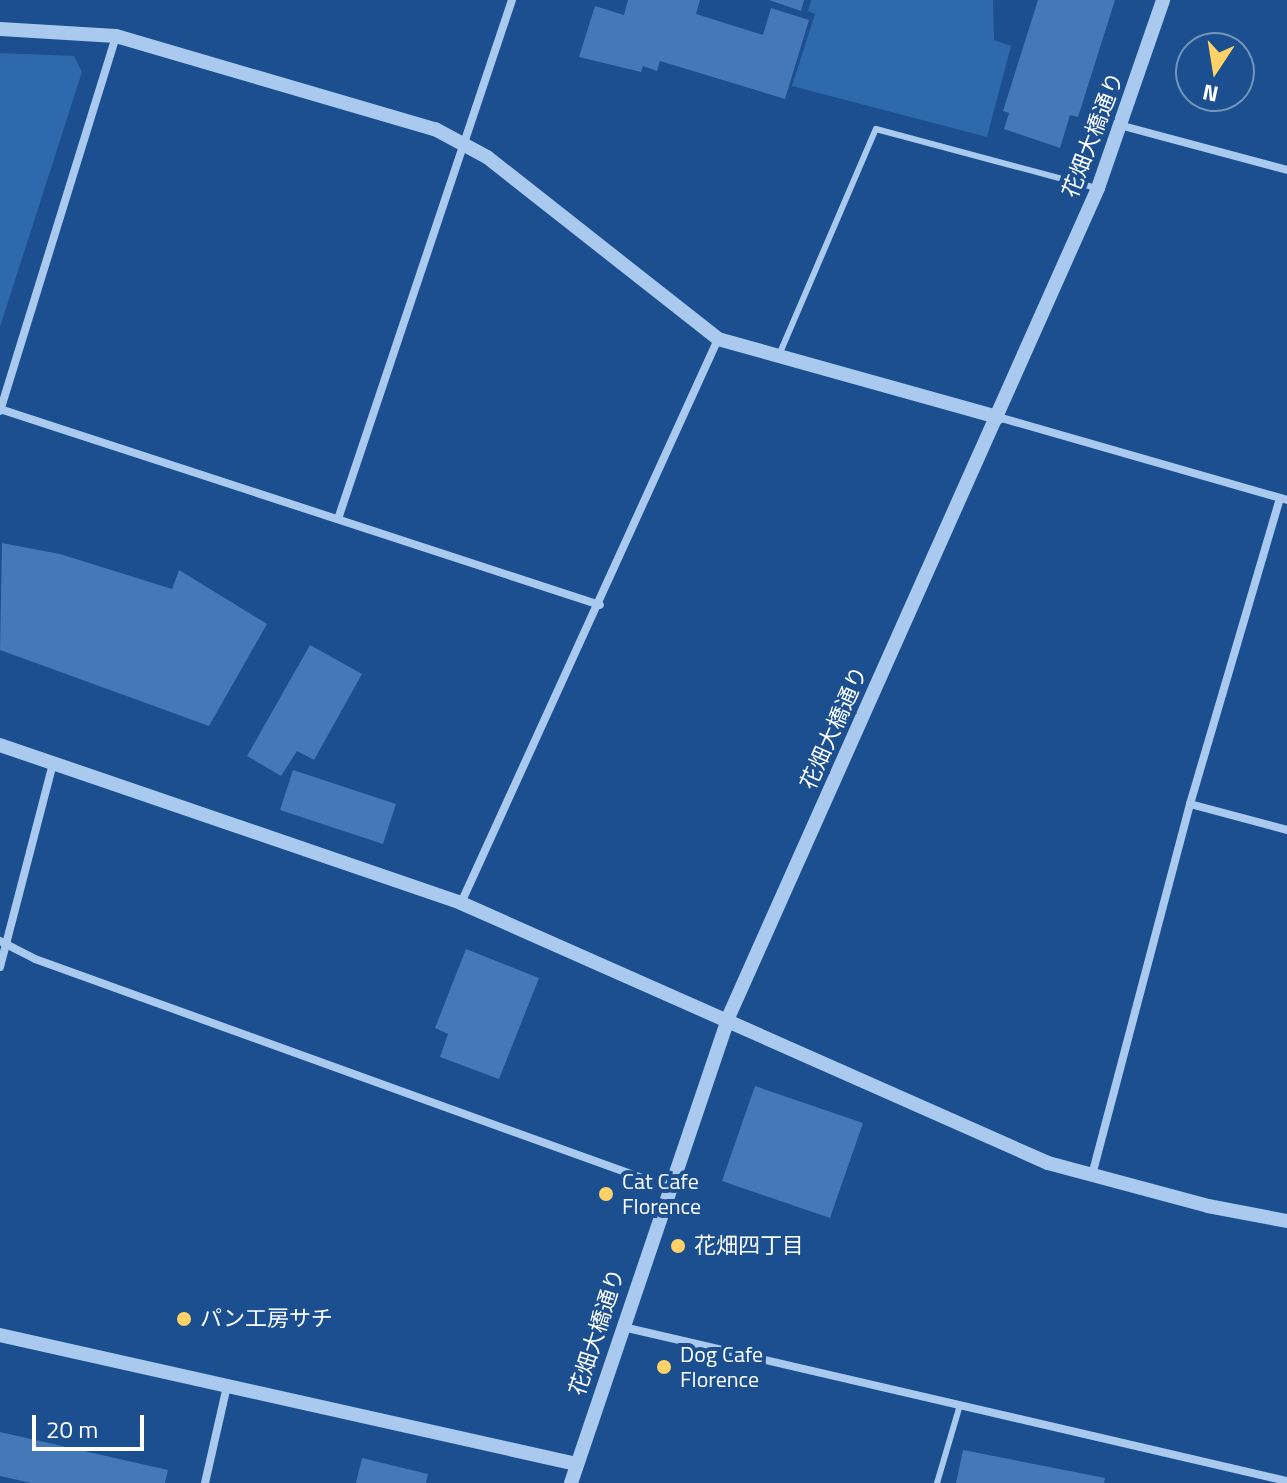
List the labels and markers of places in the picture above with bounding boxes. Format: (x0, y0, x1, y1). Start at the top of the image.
place label: Cat Cafe Florence (622, 1168, 701, 1220)
marker: Cat Cafe Florence (597, 1185, 615, 1203)
place label: 花畑四丁目 (694, 1233, 804, 1259)
marker: 花畑四丁目 (669, 1237, 687, 1255)
place label: パン工房サチ (200, 1306, 332, 1332)
marker: パン工房サチ (175, 1310, 193, 1328)
place label: Dog Cafe Florence (680, 1341, 763, 1392)
marker: Dog Cafe Florence (655, 1358, 673, 1376)

